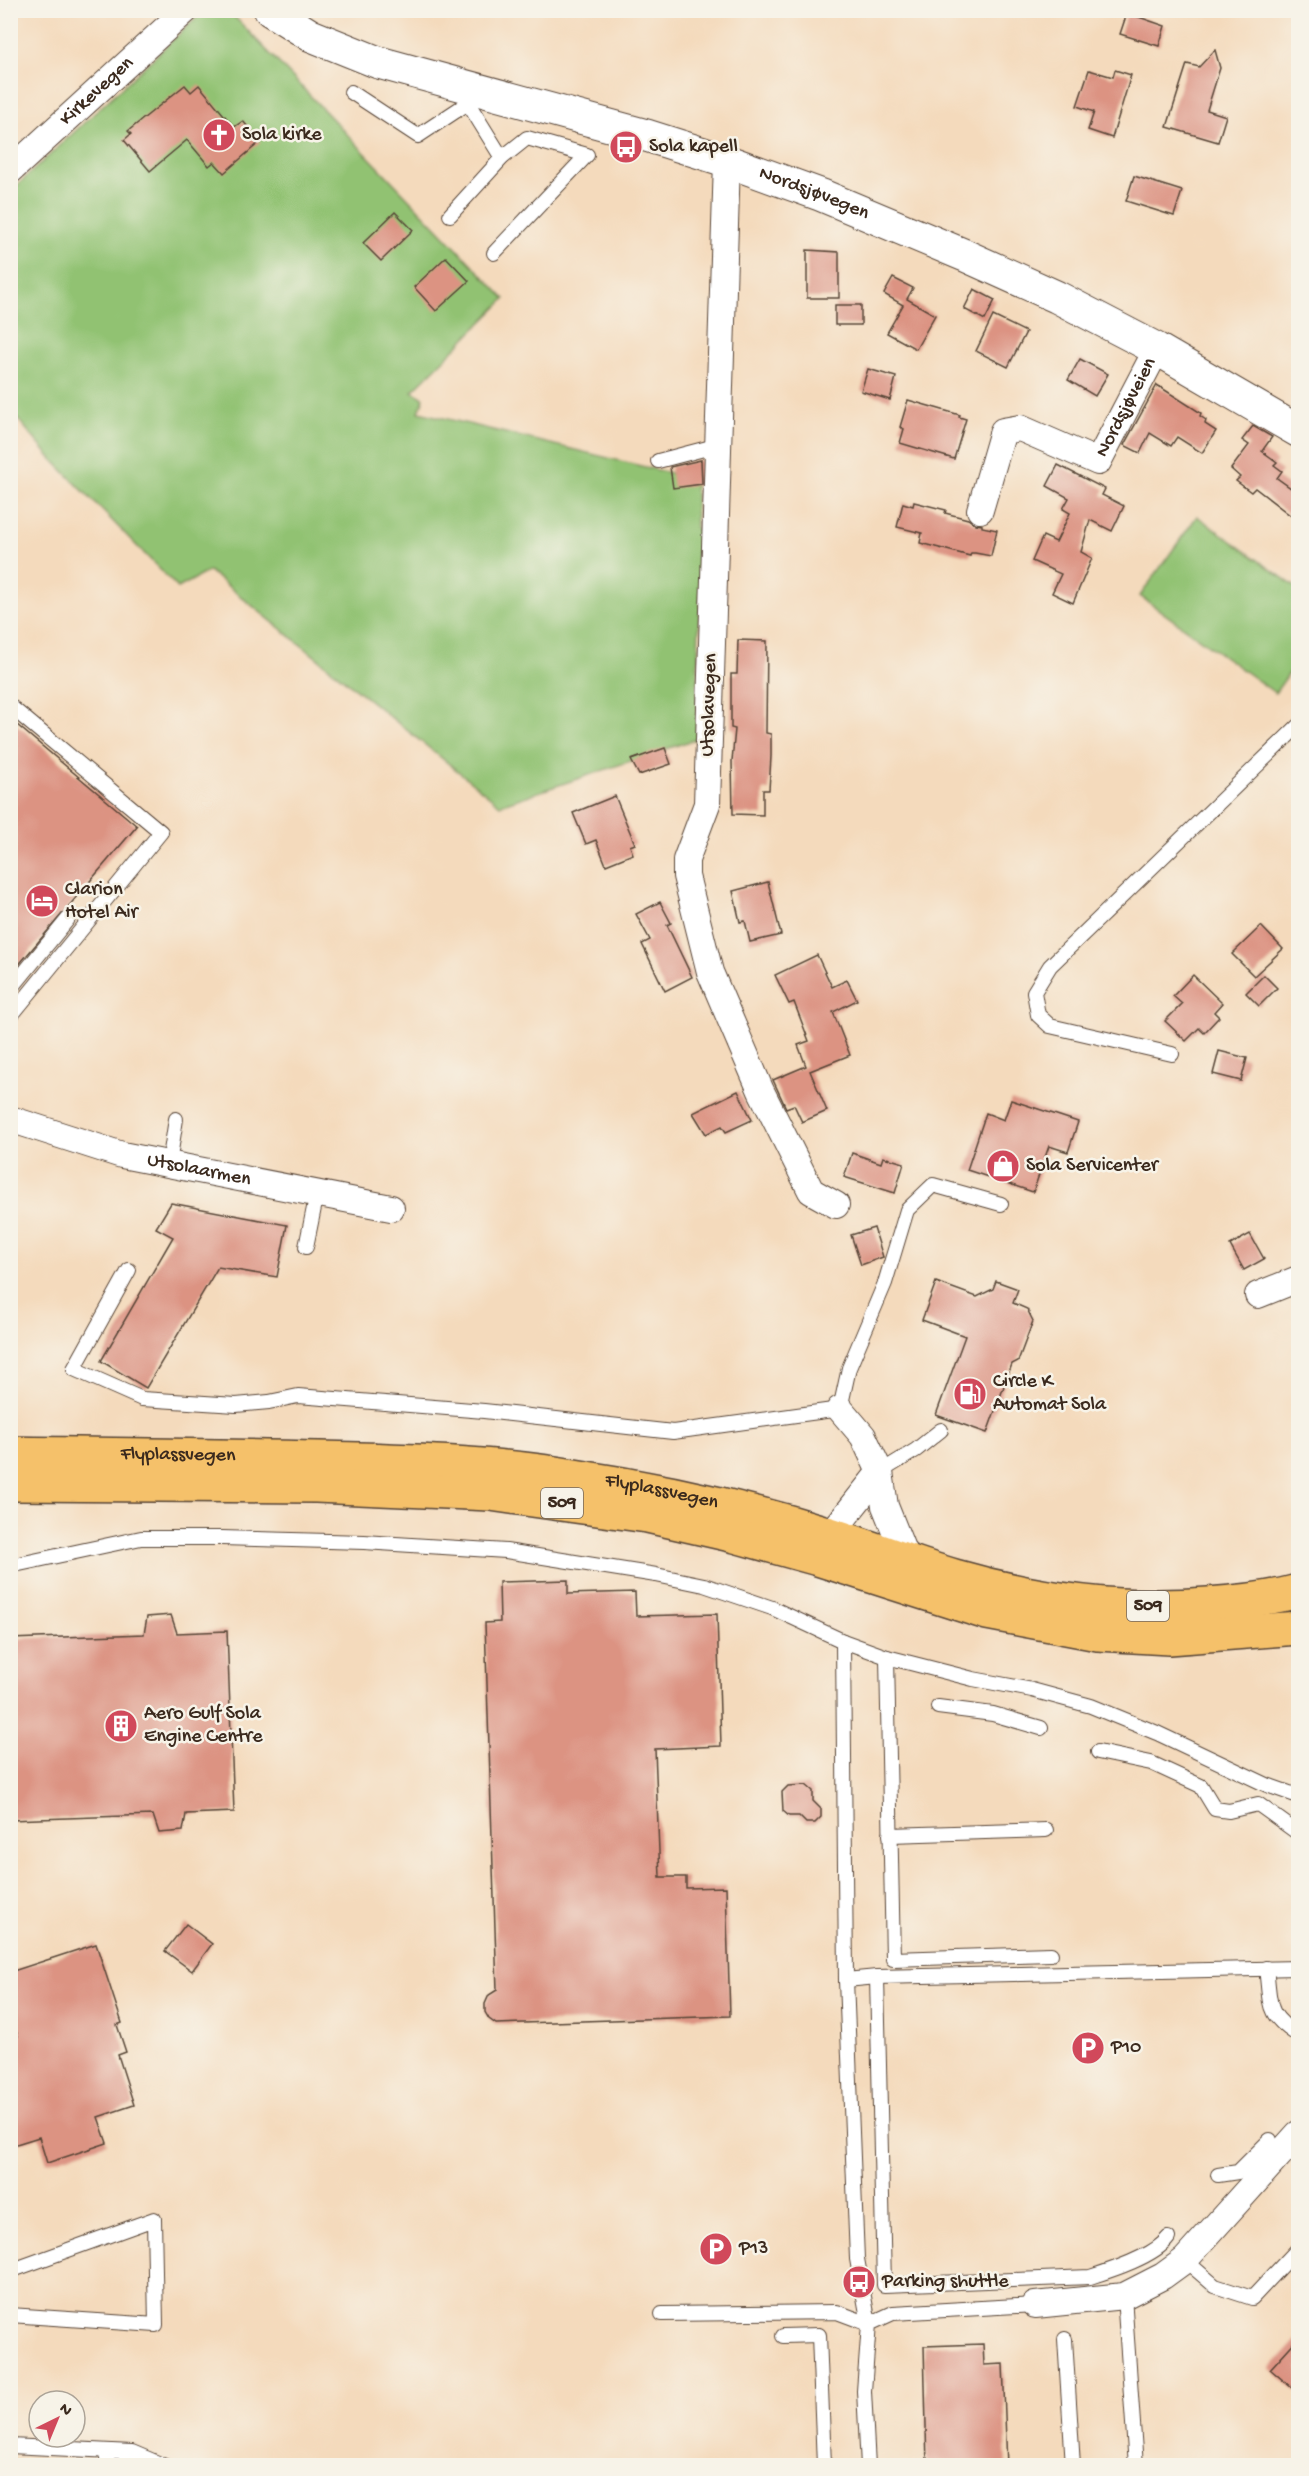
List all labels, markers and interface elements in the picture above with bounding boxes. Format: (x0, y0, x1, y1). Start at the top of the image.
street label: Kirkevegen (55, 51, 139, 131)
church icon: Sola kirke (201, 117, 237, 153)
place label: Sola kirke (242, 124, 322, 147)
bus stop icon: Sola kapell (608, 129, 644, 165)
place label: Sola kapell (649, 136, 738, 159)
street label: Nordsjøvegen (756, 162, 873, 226)
street label: Nordsjøveien (1091, 353, 1162, 461)
street label: Utsolavegen (697, 652, 723, 757)
place label: Clarion Hotel Air (65, 879, 140, 925)
hotel icon: Clarion Hotel Air (24, 883, 60, 919)
shop icon: Sola Servicenter (985, 1148, 1021, 1184)
street label: Utsolaarmen (145, 1149, 253, 1192)
place label: Sola Servicenter (1026, 1155, 1160, 1178)
place label: Circle K Automat Sola (993, 1371, 1107, 1417)
fuel station icon: Circle K Automat Sola (952, 1376, 988, 1412)
street label: Flyplassvegen (119, 1443, 236, 1468)
street label: Flyplassvegen (602, 1469, 721, 1515)
road number: 509 (541, 1488, 583, 1518)
road number: 509 (1127, 1591, 1169, 1621)
place label: Aero Gulf Sola Engine Centre (144, 1703, 263, 1749)
building icon: Aero Gulf Sola Engine Centre (103, 1708, 139, 1744)
parking icon: P10 (1070, 2030, 1106, 2066)
place label: P10 (1110, 2037, 1141, 2060)
parking icon: P13 (698, 2231, 734, 2267)
place label: P13 (738, 2238, 769, 2261)
bus stop icon: Parking shuttle (841, 2264, 877, 2300)
place label: Parking shuttle (881, 2271, 1009, 2294)
north arrow (27, 2389, 87, 2449)
text: N (55, 2400, 76, 2421)

